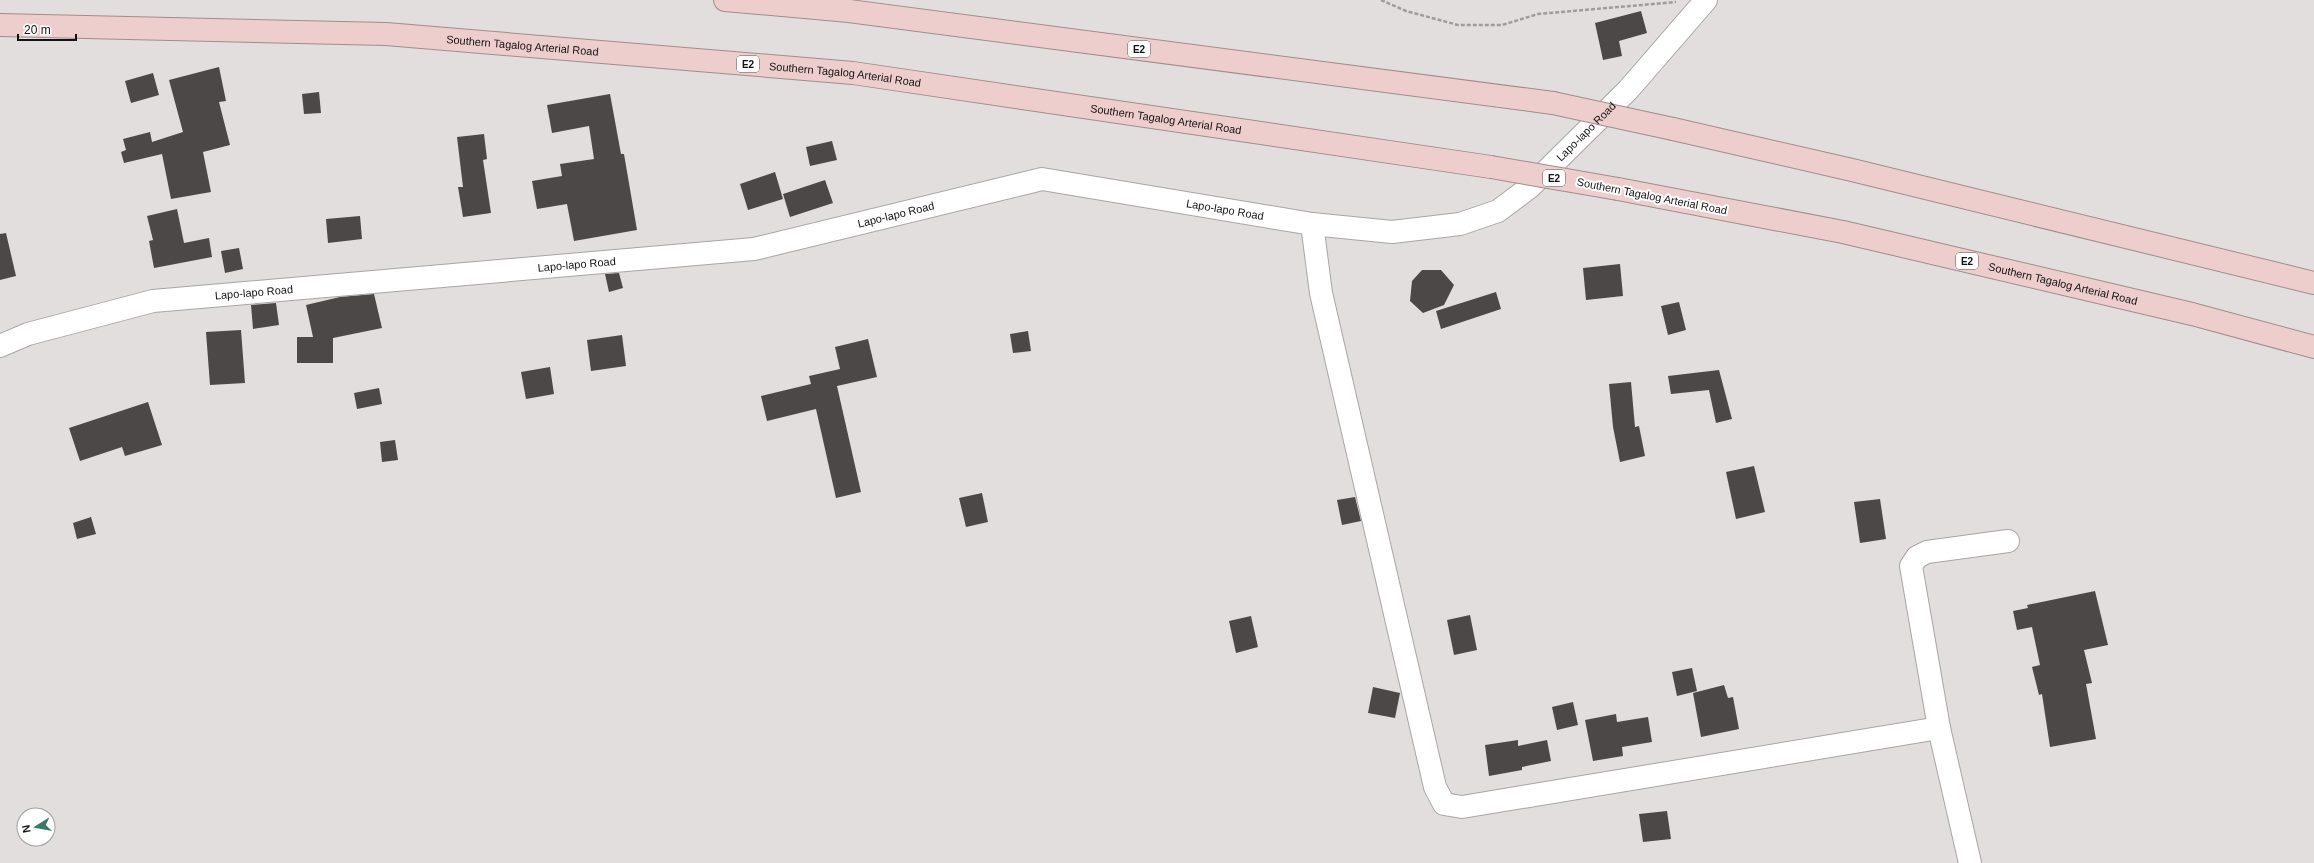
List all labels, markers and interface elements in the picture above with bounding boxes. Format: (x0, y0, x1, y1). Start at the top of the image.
scale bar (18, 16, 76, 42)
text: 20 m (24, 23, 51, 37)
street label: Southern Tagalog Arterial Road (446, 33, 599, 58)
road number: E2 (1128, 41, 1150, 57)
road number: E2 (737, 56, 759, 72)
street label: Southern Tagalog Arterial Road (769, 60, 922, 89)
street label: Lapo-lapo Road (1554, 100, 1618, 163)
street label: Southern Tagalog Arterial Road (1089, 102, 1242, 136)
road number: E2 (1543, 170, 1565, 186)
street label: Southern Tagalog Arterial Road (1576, 176, 1728, 216)
street label: Lapo-lapo Road (1185, 197, 1265, 222)
street label: Lapo-lapo Road (856, 199, 935, 230)
road number: E2 (1956, 253, 1978, 269)
street label: Lapo-lapo Road (537, 255, 616, 274)
street label: Southern Tagalog Arterial Road (1987, 260, 2139, 307)
street label: Lapo-lapo Road (214, 283, 293, 302)
north arrow (16, 807, 56, 847)
text: N (20, 824, 33, 834)

